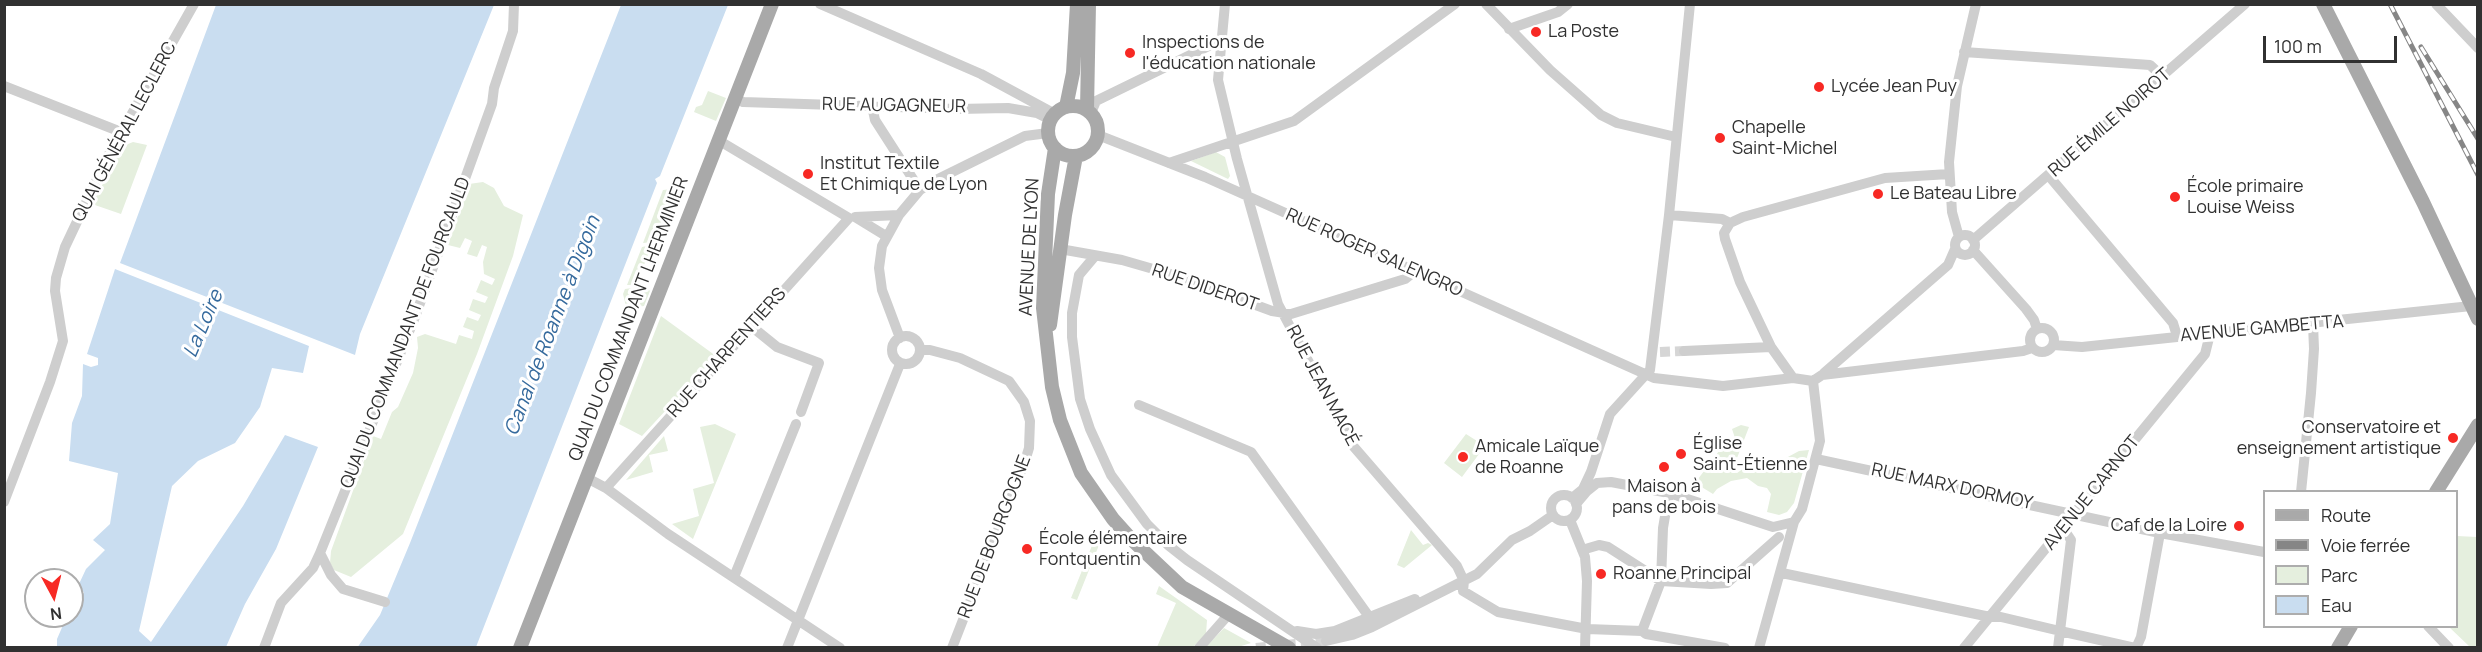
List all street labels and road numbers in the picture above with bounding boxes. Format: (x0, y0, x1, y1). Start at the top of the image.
street label: QUAI GÉNÉRAL LECLERC (68, 38, 182, 226)
street label: RUE ÉMILE NOIROT (2045, 64, 2175, 182)
street label: RUE AUGAGNEUR (822, 94, 966, 118)
street label: QUAI DU COMMANDANT DE FOURCAULD (336, 174, 476, 492)
street label: QUAI DU COMMANDANT LHERMINIER (565, 174, 693, 464)
street label: AVENUE DE LYON (1016, 178, 1044, 316)
street label: RUE ROGER SALENGRO (1282, 204, 1466, 302)
street label: RUE DIDEROT (1149, 260, 1261, 316)
street label: RUE CHARPENTIERS (663, 284, 791, 422)
street label: AVENUE GAMBETTA (2179, 311, 2345, 347)
street label: RUE JEAN MACÉ (1281, 322, 1363, 450)
street label: AVENUE CARNOT (2039, 431, 2145, 555)
street label: RUE DE BOURGOGNE (954, 452, 1036, 622)
street label: RUE MARX DORMOY (1869, 459, 2035, 515)

